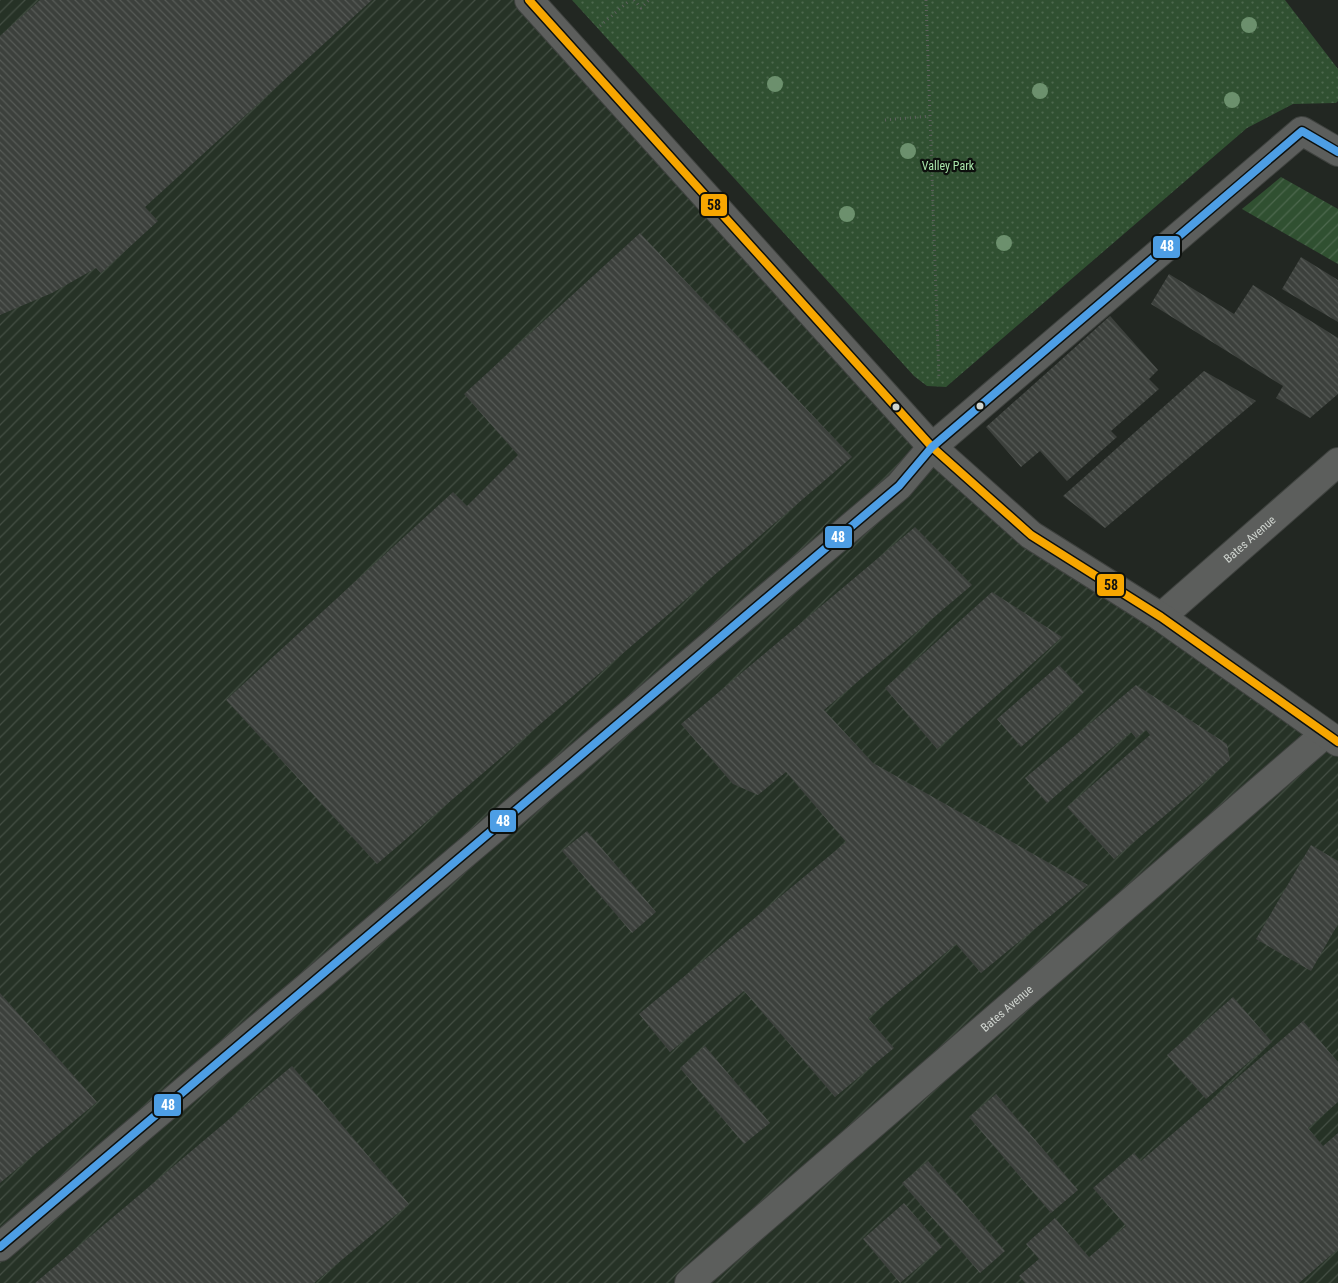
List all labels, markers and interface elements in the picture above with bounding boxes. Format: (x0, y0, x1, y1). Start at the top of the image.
park label: Valley Park (922, 159, 975, 173)
line badge: 58 (700, 193, 728, 217)
text: 58 (707, 197, 721, 213)
line badge: 48 (1152, 235, 1181, 259)
text: 48 (1160, 238, 1174, 254)
unlabelled marker (975, 401, 985, 411)
unlabelled marker (891, 402, 901, 412)
street label: Bates Avenue (1221, 513, 1279, 566)
line badge: 48 (824, 525, 853, 549)
text: 48 (831, 529, 845, 545)
line badge: 58 (1096, 573, 1125, 597)
text: 58 (1104, 577, 1118, 593)
line badge: 48 (489, 809, 517, 833)
text: 48 (496, 813, 510, 829)
street label: Bates Avenue (978, 982, 1036, 1035)
line badge: 48 (153, 1093, 182, 1117)
text: 48 (161, 1097, 175, 1113)

